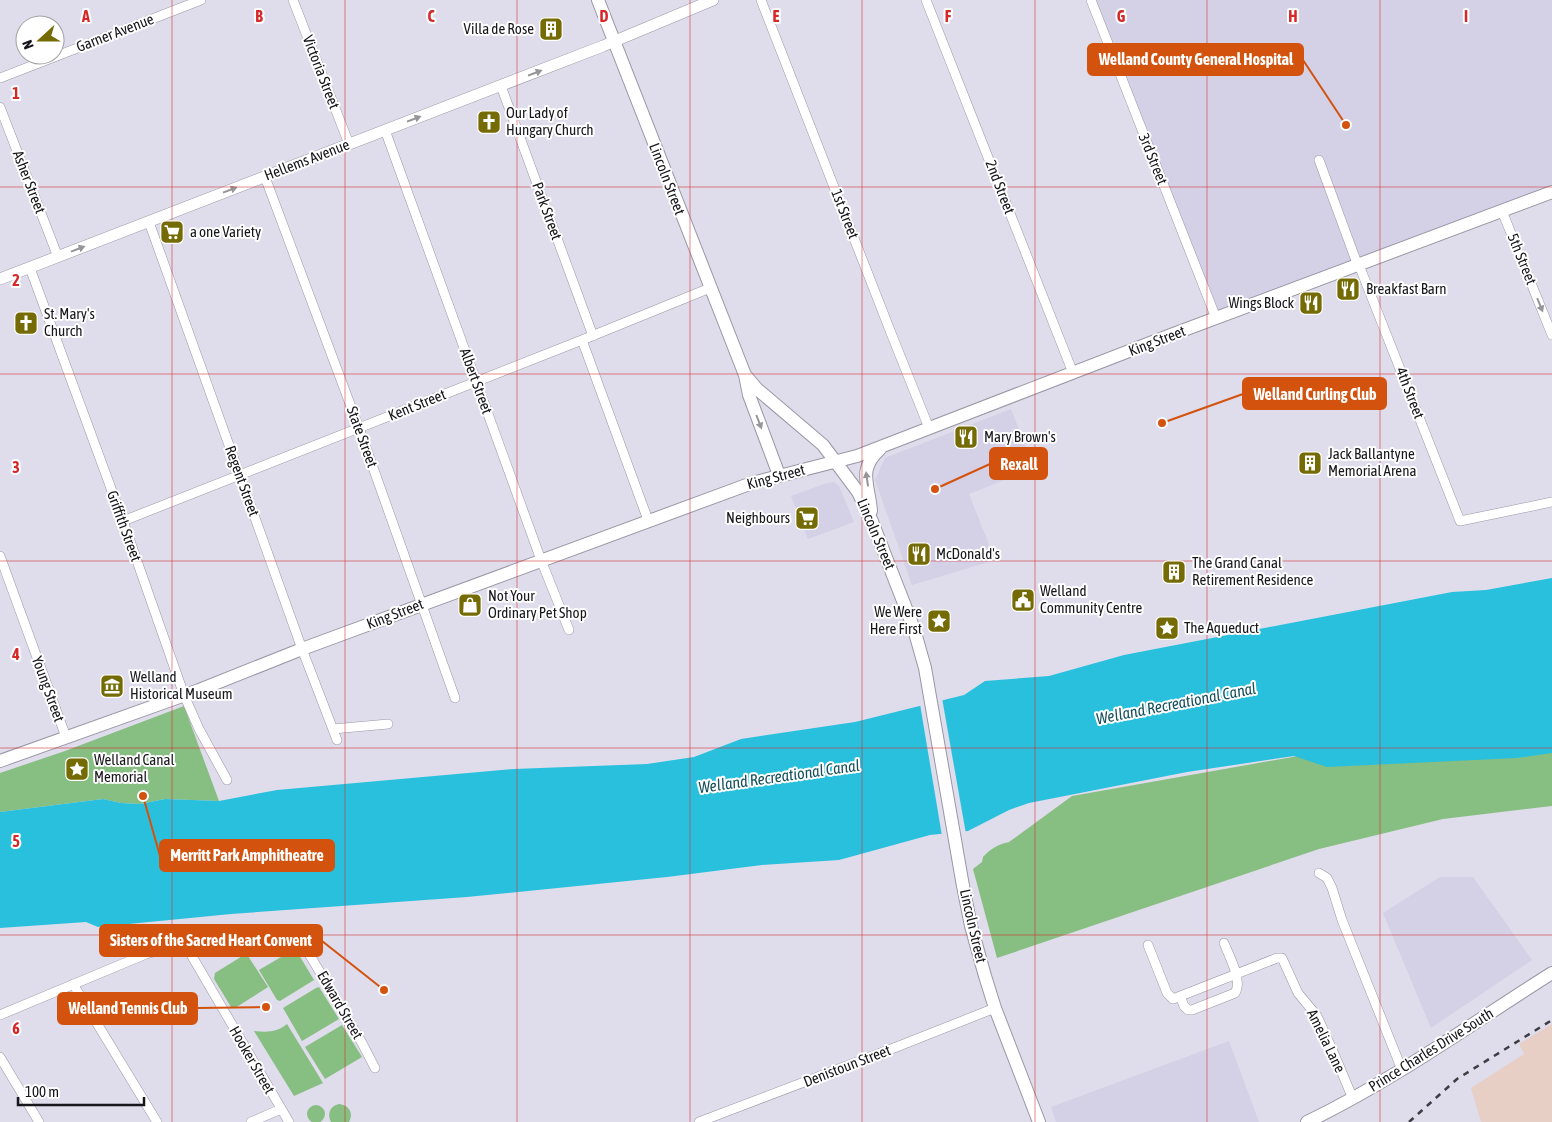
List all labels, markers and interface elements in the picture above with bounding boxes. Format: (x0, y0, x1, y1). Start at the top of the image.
text: B (255, 7, 263, 25)
text: C (427, 7, 435, 25)
text: D (600, 7, 609, 25)
text: E (773, 7, 780, 25)
text: F (945, 7, 952, 25)
text: G (1117, 7, 1126, 25)
text: H (1288, 7, 1298, 25)
text: I (1464, 7, 1468, 25)
street label: Garner Avenue (74, 10, 156, 56)
north arrow (15, 15, 65, 65)
building icon: Villa de Rose (538, 16, 564, 42)
place label: Villa de Rose (464, 20, 534, 37)
street label: Victoria Street (300, 33, 343, 111)
text: N (19, 38, 37, 51)
callout: Welland County General Hospital (1088, 44, 1303, 75)
text: Welland County General Hospital (1098, 50, 1294, 68)
one-way arrow (528, 69, 543, 77)
text: 1 (12, 84, 20, 102)
place label: Our Lady of Hungary Church (506, 104, 594, 138)
church icon: Our Lady of Hungary Church (476, 109, 502, 135)
one-way arrow (407, 115, 422, 123)
street label: 3rd Street (1136, 131, 1171, 187)
street label: Hellems Avenue (262, 135, 352, 184)
street label: Lincoln Street (646, 141, 689, 217)
street label: Asher Street (10, 148, 49, 216)
street label: 2nd Street (982, 157, 1019, 216)
street label: Park Street (529, 180, 566, 242)
one-way arrow (223, 186, 237, 194)
street label: 1st Street (828, 187, 863, 241)
supermarket icon: a one Variety (159, 219, 185, 245)
place label: a one Variety (190, 223, 261, 240)
street label: 5th Street (1505, 231, 1540, 287)
one-way arrow (71, 245, 86, 253)
text: 2 (12, 271, 20, 289)
restaurant icon: Breakfast Barn (1335, 276, 1361, 302)
place label: Breakfast Barn (1366, 280, 1447, 297)
restaurant icon: Wings Block (1298, 290, 1324, 316)
place label: Wings Block (1228, 294, 1294, 311)
one-way arrow (1536, 298, 1544, 313)
place label: St. Mary's Church (44, 305, 95, 339)
church icon: St. Mary's Church (13, 310, 39, 336)
street label: King Street (1126, 322, 1188, 359)
street label: Albert Street (457, 346, 496, 416)
street label: 4th Street (1393, 365, 1428, 421)
callout: Welland Curling Club (1243, 378, 1386, 409)
street label: Kent Street (386, 385, 448, 424)
text: Welland Curling Club (1253, 385, 1377, 403)
street label: State Street (344, 404, 381, 470)
one-way arrow (755, 415, 763, 430)
restaurant icon: Mary Brown's (953, 424, 979, 450)
place label: Mary Brown's (984, 428, 1056, 445)
street label: Regent Street (222, 443, 263, 518)
place label: Jack Ballantyne Memorial Arena (1328, 445, 1416, 479)
callout: Rexall (990, 448, 1047, 479)
building icon: Jack Ballantyne Memorial Arena (1297, 450, 1323, 476)
text: Rexall (1000, 455, 1038, 473)
text: 3 (12, 458, 20, 476)
street label: King Street (745, 461, 807, 492)
one-way arrow (863, 471, 871, 487)
street label: Griffith Street (104, 488, 145, 563)
street label: Lincoln Street (854, 496, 899, 572)
supermarket icon: Neighbours (794, 505, 820, 531)
place label: Neighbours (726, 509, 790, 526)
restaurant icon: McDonald's (906, 541, 932, 567)
place label: McDonald's (936, 545, 1000, 562)
place label: The Grand Canal Retirement Residence (1192, 554, 1313, 588)
building icon: The Grand Canal Retirement Residence (1161, 559, 1187, 585)
place label: Welland Community Centre (1040, 582, 1143, 616)
place label: Not Your Ordinary Pet Shop (488, 587, 587, 621)
public building icon: Welland Community Centre (1010, 587, 1036, 613)
shop icon: Not Your Ordinary Pet Shop (457, 592, 483, 618)
street label: King Street (364, 595, 426, 632)
place label: We Were Here First (870, 603, 922, 637)
place icon: We Were Here First (926, 608, 952, 634)
place icon: The Aqueduct (1154, 615, 1180, 641)
place label: The Aqueduct (1184, 619, 1259, 636)
text: 4 (11, 645, 20, 663)
street label: Young Street (29, 654, 68, 724)
place label: Welland Historical Museum (130, 668, 233, 702)
museum icon: Welland Historical Museum (99, 673, 125, 699)
water label: Welland Recreational Canal (1094, 679, 1258, 727)
place label: Welland Canal Memorial (94, 751, 175, 785)
place icon: Welland Canal Memorial (64, 756, 90, 782)
water label: Welland Recreational Canal (697, 756, 861, 796)
text: 5 (12, 832, 20, 850)
callout: Merritt Park Amphitheatre (160, 840, 334, 871)
text: Merritt Park Amphitheatre (170, 846, 324, 864)
street label: Lincoln Street (957, 887, 990, 965)
callout: Sisters of the Sacred Heart Convent (100, 925, 322, 956)
text: Sisters of the Sacred Heart Convent (110, 931, 312, 949)
street label: Edward Street (314, 968, 367, 1042)
callout: Welland Tennis Club (58, 993, 197, 1024)
text: Welland Tennis Club (68, 999, 188, 1017)
street label: Prince Charles Drive South (1365, 1004, 1496, 1095)
street label: Amelia Lane (1304, 1006, 1349, 1075)
text: 6 (12, 1019, 20, 1037)
street label: Hooker Street (226, 1023, 279, 1097)
street label: Denistoun Street (801, 1041, 893, 1090)
scale bar (18, 1074, 144, 1106)
text: 100 m (25, 1083, 59, 1100)

